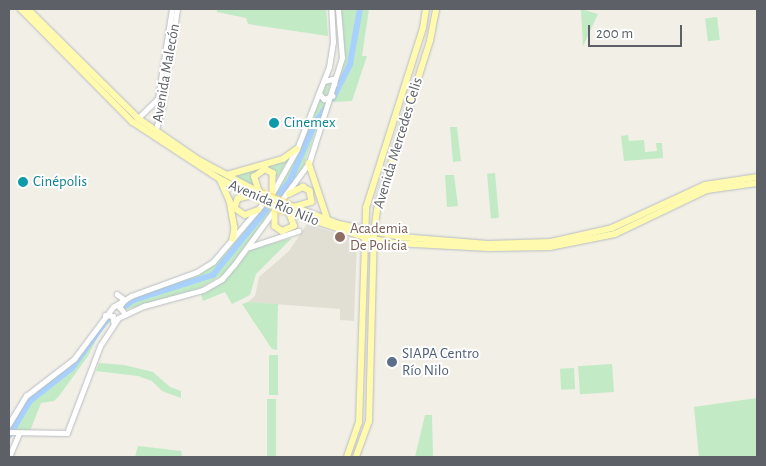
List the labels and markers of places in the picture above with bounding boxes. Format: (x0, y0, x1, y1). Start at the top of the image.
place label: Cinemex (284, 114, 336, 132)
marker: Cinemex (268, 117, 280, 129)
place label: Cinépolis (33, 173, 87, 191)
marker: Cinépolis (17, 176, 29, 188)
place label: Academia De Policia (350, 219, 408, 254)
marker: Academia De Policia (334, 231, 346, 243)
place label: SIAPA Centro Río Nilo (402, 344, 479, 379)
marker: SIAPA Centro Río Nilo (386, 356, 398, 368)

